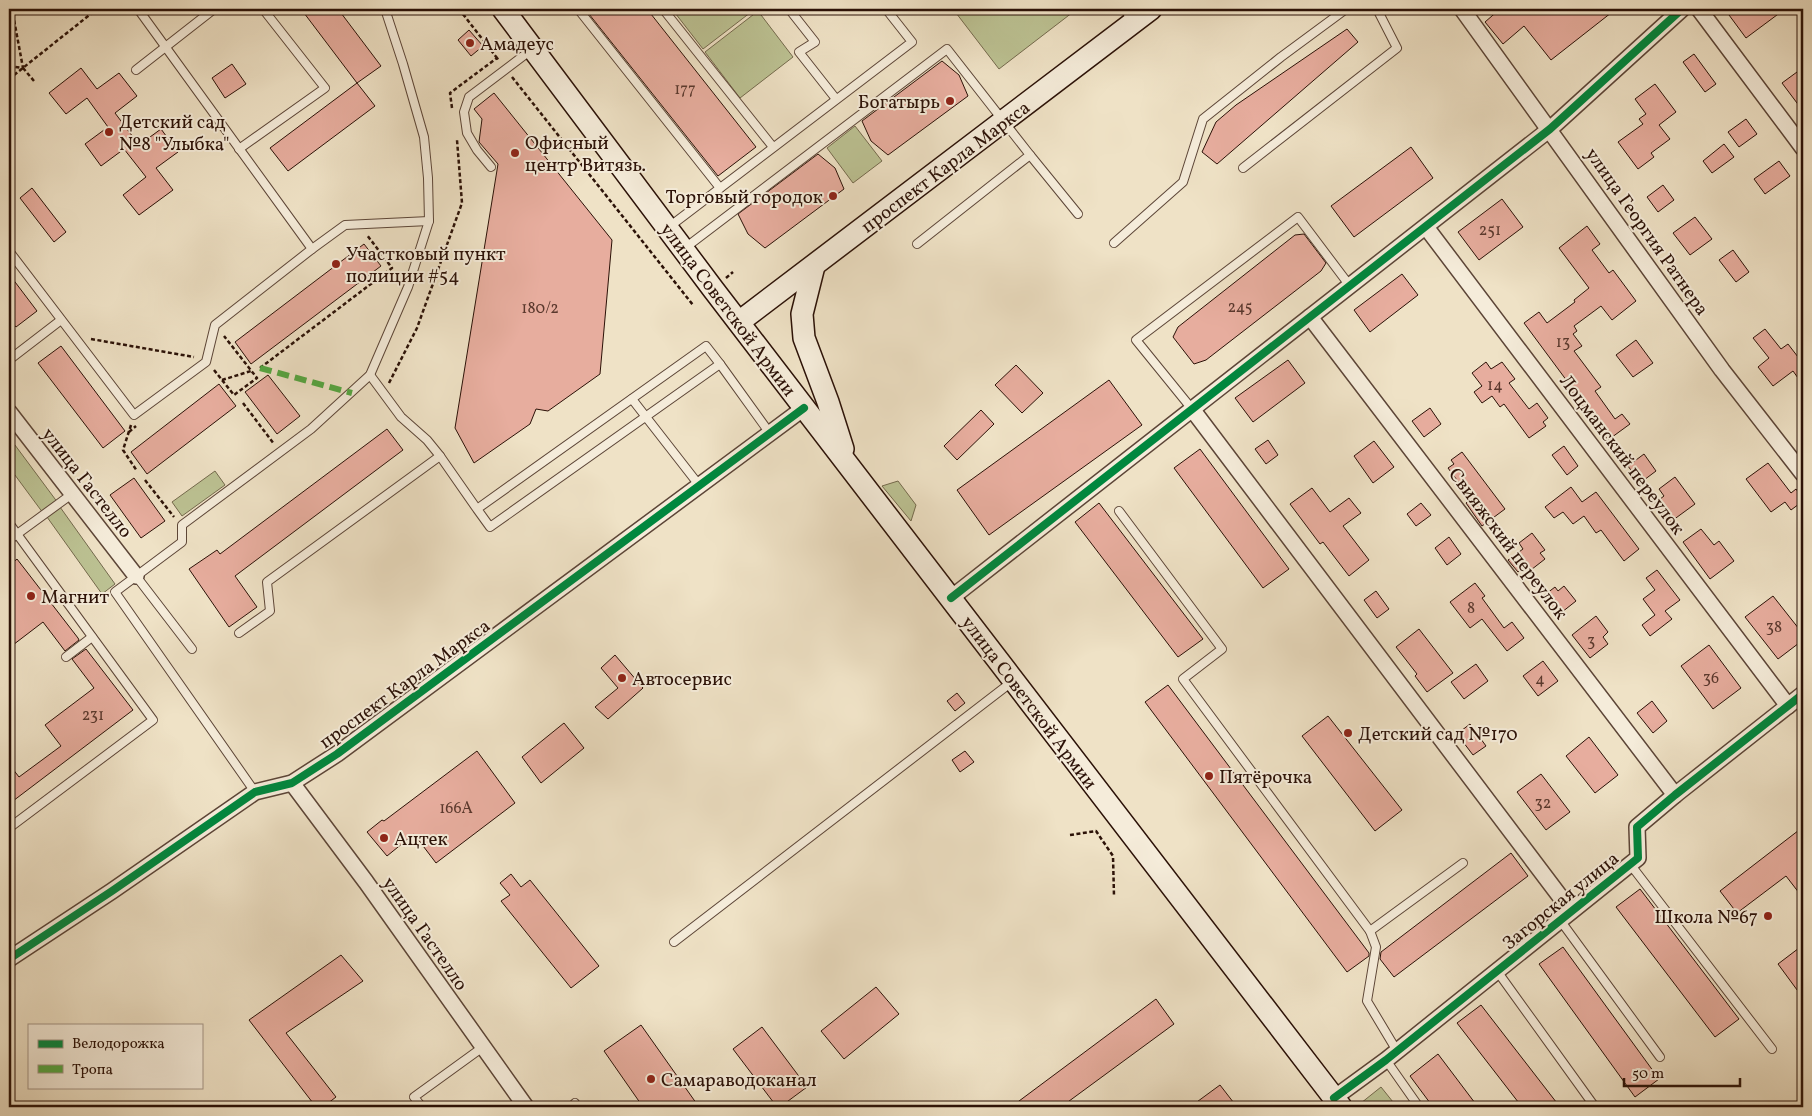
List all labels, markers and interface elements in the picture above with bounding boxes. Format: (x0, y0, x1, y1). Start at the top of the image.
place label: Амадеус (480, 32, 554, 58)
marker: Амадеус (464, 37, 476, 49)
house number: 177 (674, 79, 696, 101)
place label: Богатырь (858, 90, 940, 116)
street label: проспект Карла Маркса (856, 95, 1036, 240)
marker: Богатырь (944, 95, 956, 107)
place label: Детский сад №8 "Улыбка" (119, 110, 229, 158)
marker: Детский сад №8 "Улыбка" (103, 126, 115, 138)
place label: Офисный центр Витязь. (525, 131, 646, 179)
street label: улица Георгия Ратнера (1578, 143, 1714, 321)
marker: Офисный центр Витязь. (509, 147, 521, 159)
place label: Торговый городок (665, 185, 823, 211)
marker: Торговый городок (827, 190, 839, 202)
street label: улица Советской Армии (653, 218, 801, 402)
house number: 251 (1479, 220, 1501, 242)
place label: Участковый пункт полиции #54 (346, 242, 506, 290)
marker: Участковый пункт полиции #54 (330, 258, 342, 270)
house number: 245 (1228, 297, 1252, 319)
house number: 180/2 (521, 298, 559, 320)
house number: 13 (1556, 332, 1570, 354)
street label: Лоцманский переулок (1553, 370, 1690, 541)
house number: 14 (1487, 375, 1503, 397)
street label: улица Гастелло (35, 423, 138, 544)
street label: Свияжский переулок (1442, 463, 1573, 625)
place label: Магнит (41, 585, 109, 611)
marker: Магнит (25, 590, 37, 602)
house number: 8 (1467, 598, 1475, 620)
street label: улица Советской Армии (954, 611, 1102, 795)
street label: проспект Карла Маркса (314, 614, 496, 756)
house number: 38 (1766, 617, 1782, 639)
house number: 3 (1587, 631, 1595, 653)
place label: Автосервис (632, 667, 732, 693)
house number: 36 (1703, 668, 1719, 690)
house number: 4 (1535, 669, 1545, 691)
marker: Автосервис (616, 672, 628, 684)
house number: 231 (82, 705, 104, 727)
place label: Детский сад №170 (1358, 722, 1518, 748)
marker: Детский сад №170 (1342, 727, 1354, 739)
place label: Пятёрочка (1219, 765, 1312, 791)
marker: Пятёрочка (1203, 770, 1215, 782)
house number: 32 (1535, 793, 1551, 815)
house number: 166А (439, 798, 473, 820)
place label: Ацтек (394, 827, 448, 853)
marker: Ацтек (378, 832, 390, 844)
street label: Загорская улица (1497, 846, 1625, 957)
street label: улица Гастелло (375, 872, 473, 996)
place label: Школа №67 (1654, 905, 1758, 931)
marker: Школа №67 (1762, 910, 1774, 922)
legend (28, 1024, 202, 1088)
text: Велодорожка (72, 1034, 165, 1055)
scale bar (1624, 1056, 1741, 1088)
text: Тропа (72, 1060, 113, 1081)
text: 50 m (1632, 1064, 1664, 1085)
place label: Самараводоканал (661, 1068, 817, 1094)
marker: Самараводоканал (645, 1073, 657, 1085)

